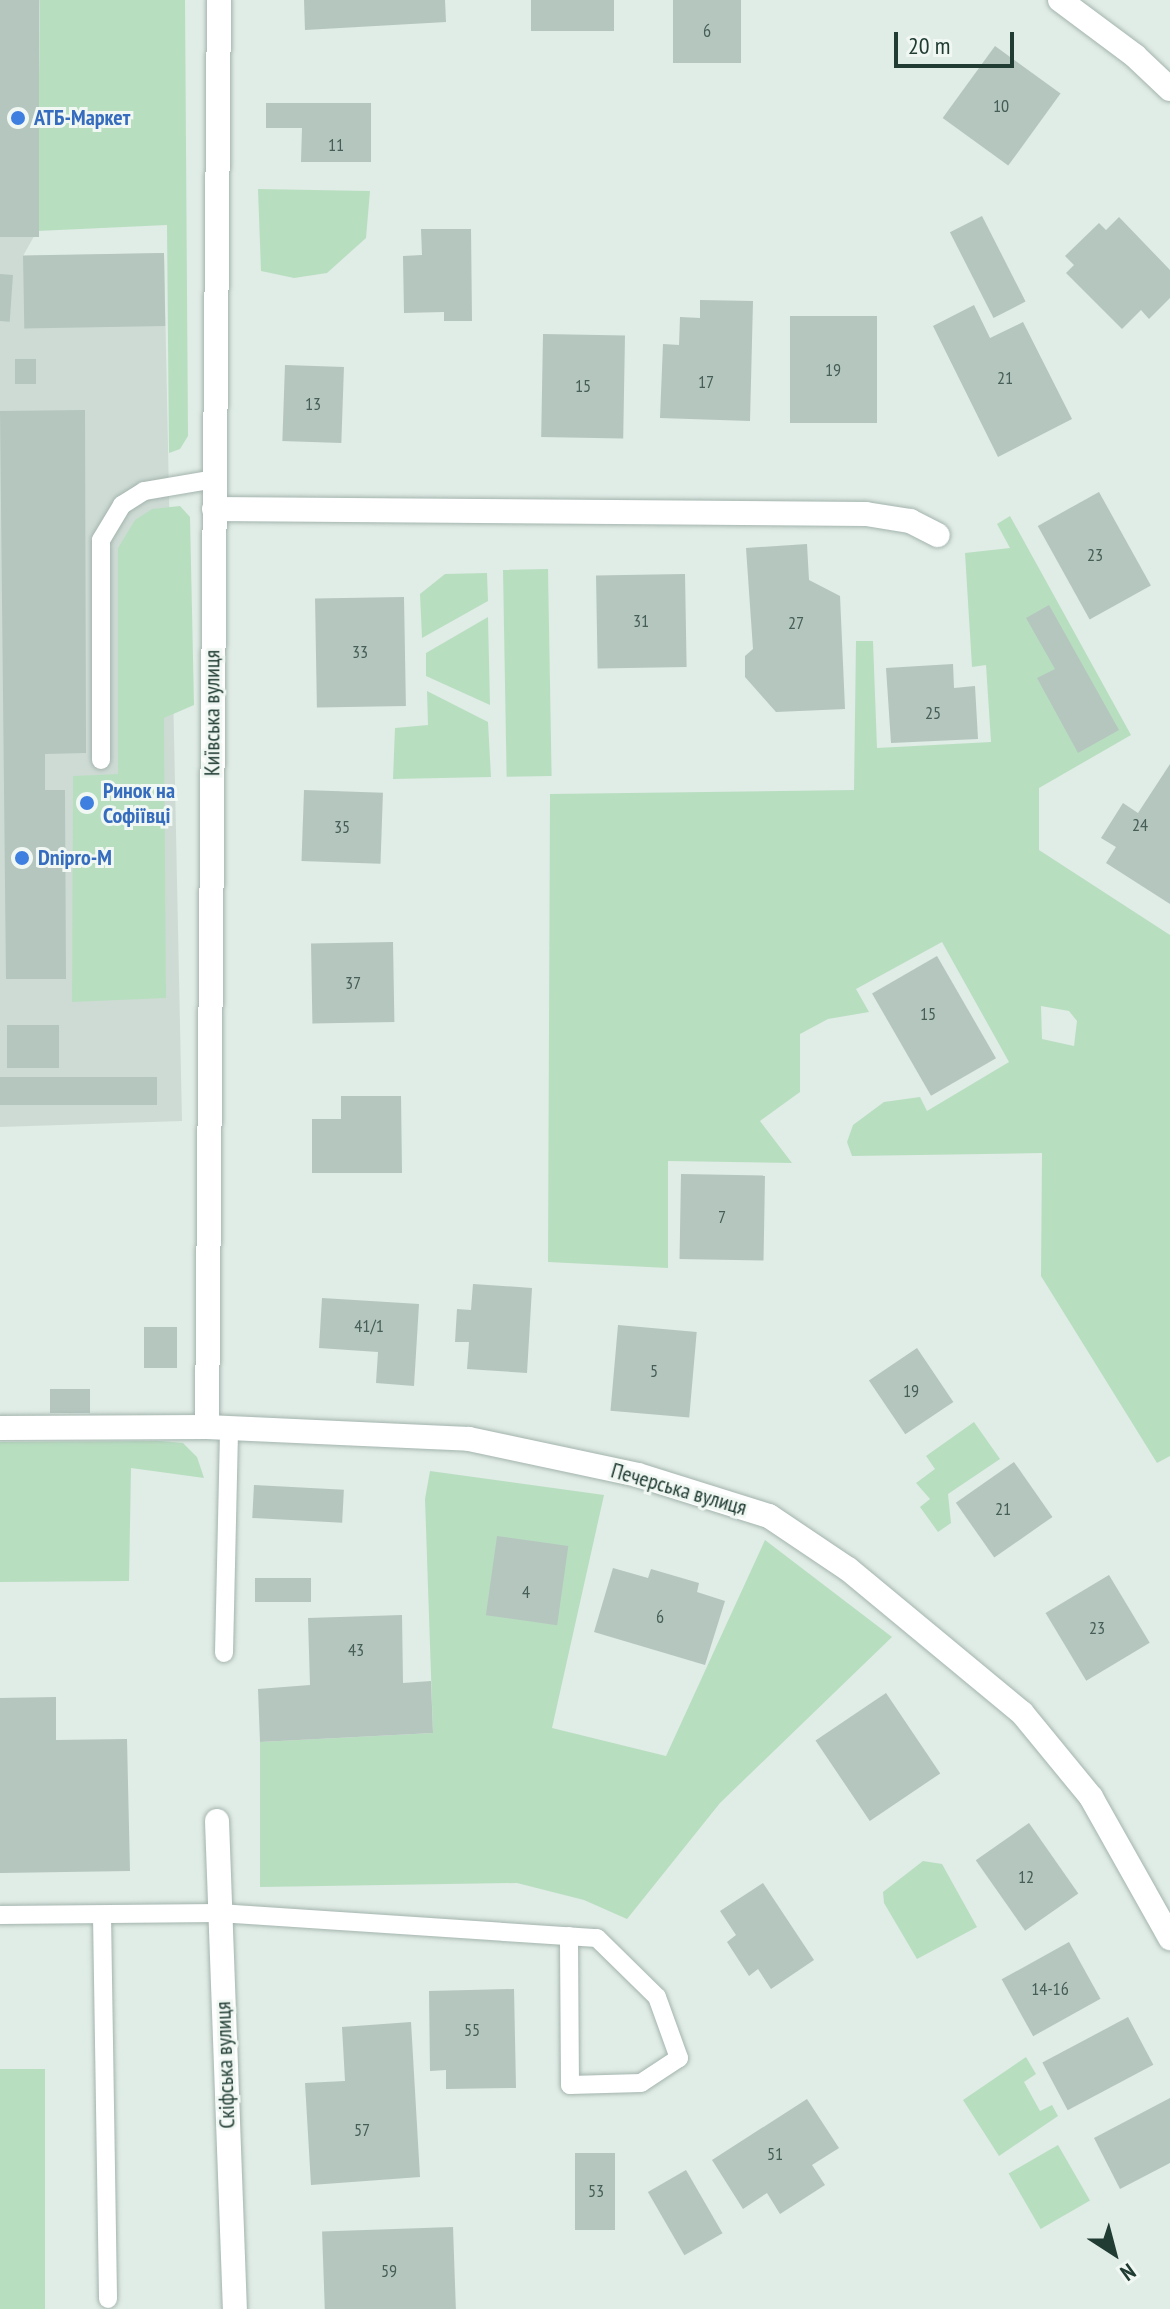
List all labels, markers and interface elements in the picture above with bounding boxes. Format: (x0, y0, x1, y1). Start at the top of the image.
scale bar (898, 16, 1018, 66)
house number: 6 (703, 20, 711, 42)
text: 20 m (908, 30, 950, 61)
house number: 10 (993, 95, 1009, 117)
place label: АТБ-Маркет (34, 105, 130, 131)
marker: АТБ-Маркет (9, 109, 27, 127)
house number: 11 (328, 134, 344, 156)
house number: 19 (825, 359, 841, 381)
house number: 21 (997, 367, 1013, 389)
house number: 17 (698, 371, 714, 393)
house number: 15 (575, 375, 591, 397)
house number: 13 (305, 393, 321, 415)
house number: 23 (1087, 544, 1103, 566)
house number: 31 (633, 610, 649, 632)
house number: 27 (788, 612, 804, 634)
house number: 33 (352, 641, 368, 663)
street label: Київська вулиця (199, 650, 225, 776)
house number: 25 (925, 702, 941, 724)
place label: Ринок на Софіївці (103, 777, 175, 828)
marker: Ринок на Софіївці (78, 794, 96, 812)
house number: 24 (1132, 814, 1148, 836)
house number: 35 (334, 816, 350, 838)
place label: Dnipro-M (38, 845, 112, 871)
marker: Dnipro-M (13, 849, 31, 867)
house number: 37 (345, 972, 361, 994)
house number: 15 (920, 1003, 936, 1025)
house number: 7 (718, 1206, 726, 1228)
house number: 41/1 (354, 1315, 384, 1337)
house number: 5 (650, 1360, 658, 1382)
house number: 19 (903, 1380, 919, 1402)
street label: Печерська вулиця (608, 1457, 750, 1521)
house number: 21 (995, 1498, 1011, 1520)
house number: 4 (522, 1581, 530, 1603)
house number: 6 (656, 1606, 664, 1628)
house number: 23 (1089, 1617, 1105, 1639)
house number: 43 (348, 1639, 364, 1661)
house number: 12 (1018, 1866, 1034, 1888)
house number: 14-16 (1031, 1978, 1069, 2000)
street label: Скіфська вулиця (210, 2001, 240, 2129)
house number: 55 (464, 2019, 480, 2041)
house number: 57 (354, 2119, 370, 2141)
house number: 51 (767, 2143, 783, 2165)
house number: 53 (588, 2180, 604, 2202)
north arrow (1074, 2213, 1154, 2293)
text: N (1115, 2258, 1141, 2287)
house number: 59 (381, 2260, 397, 2282)

